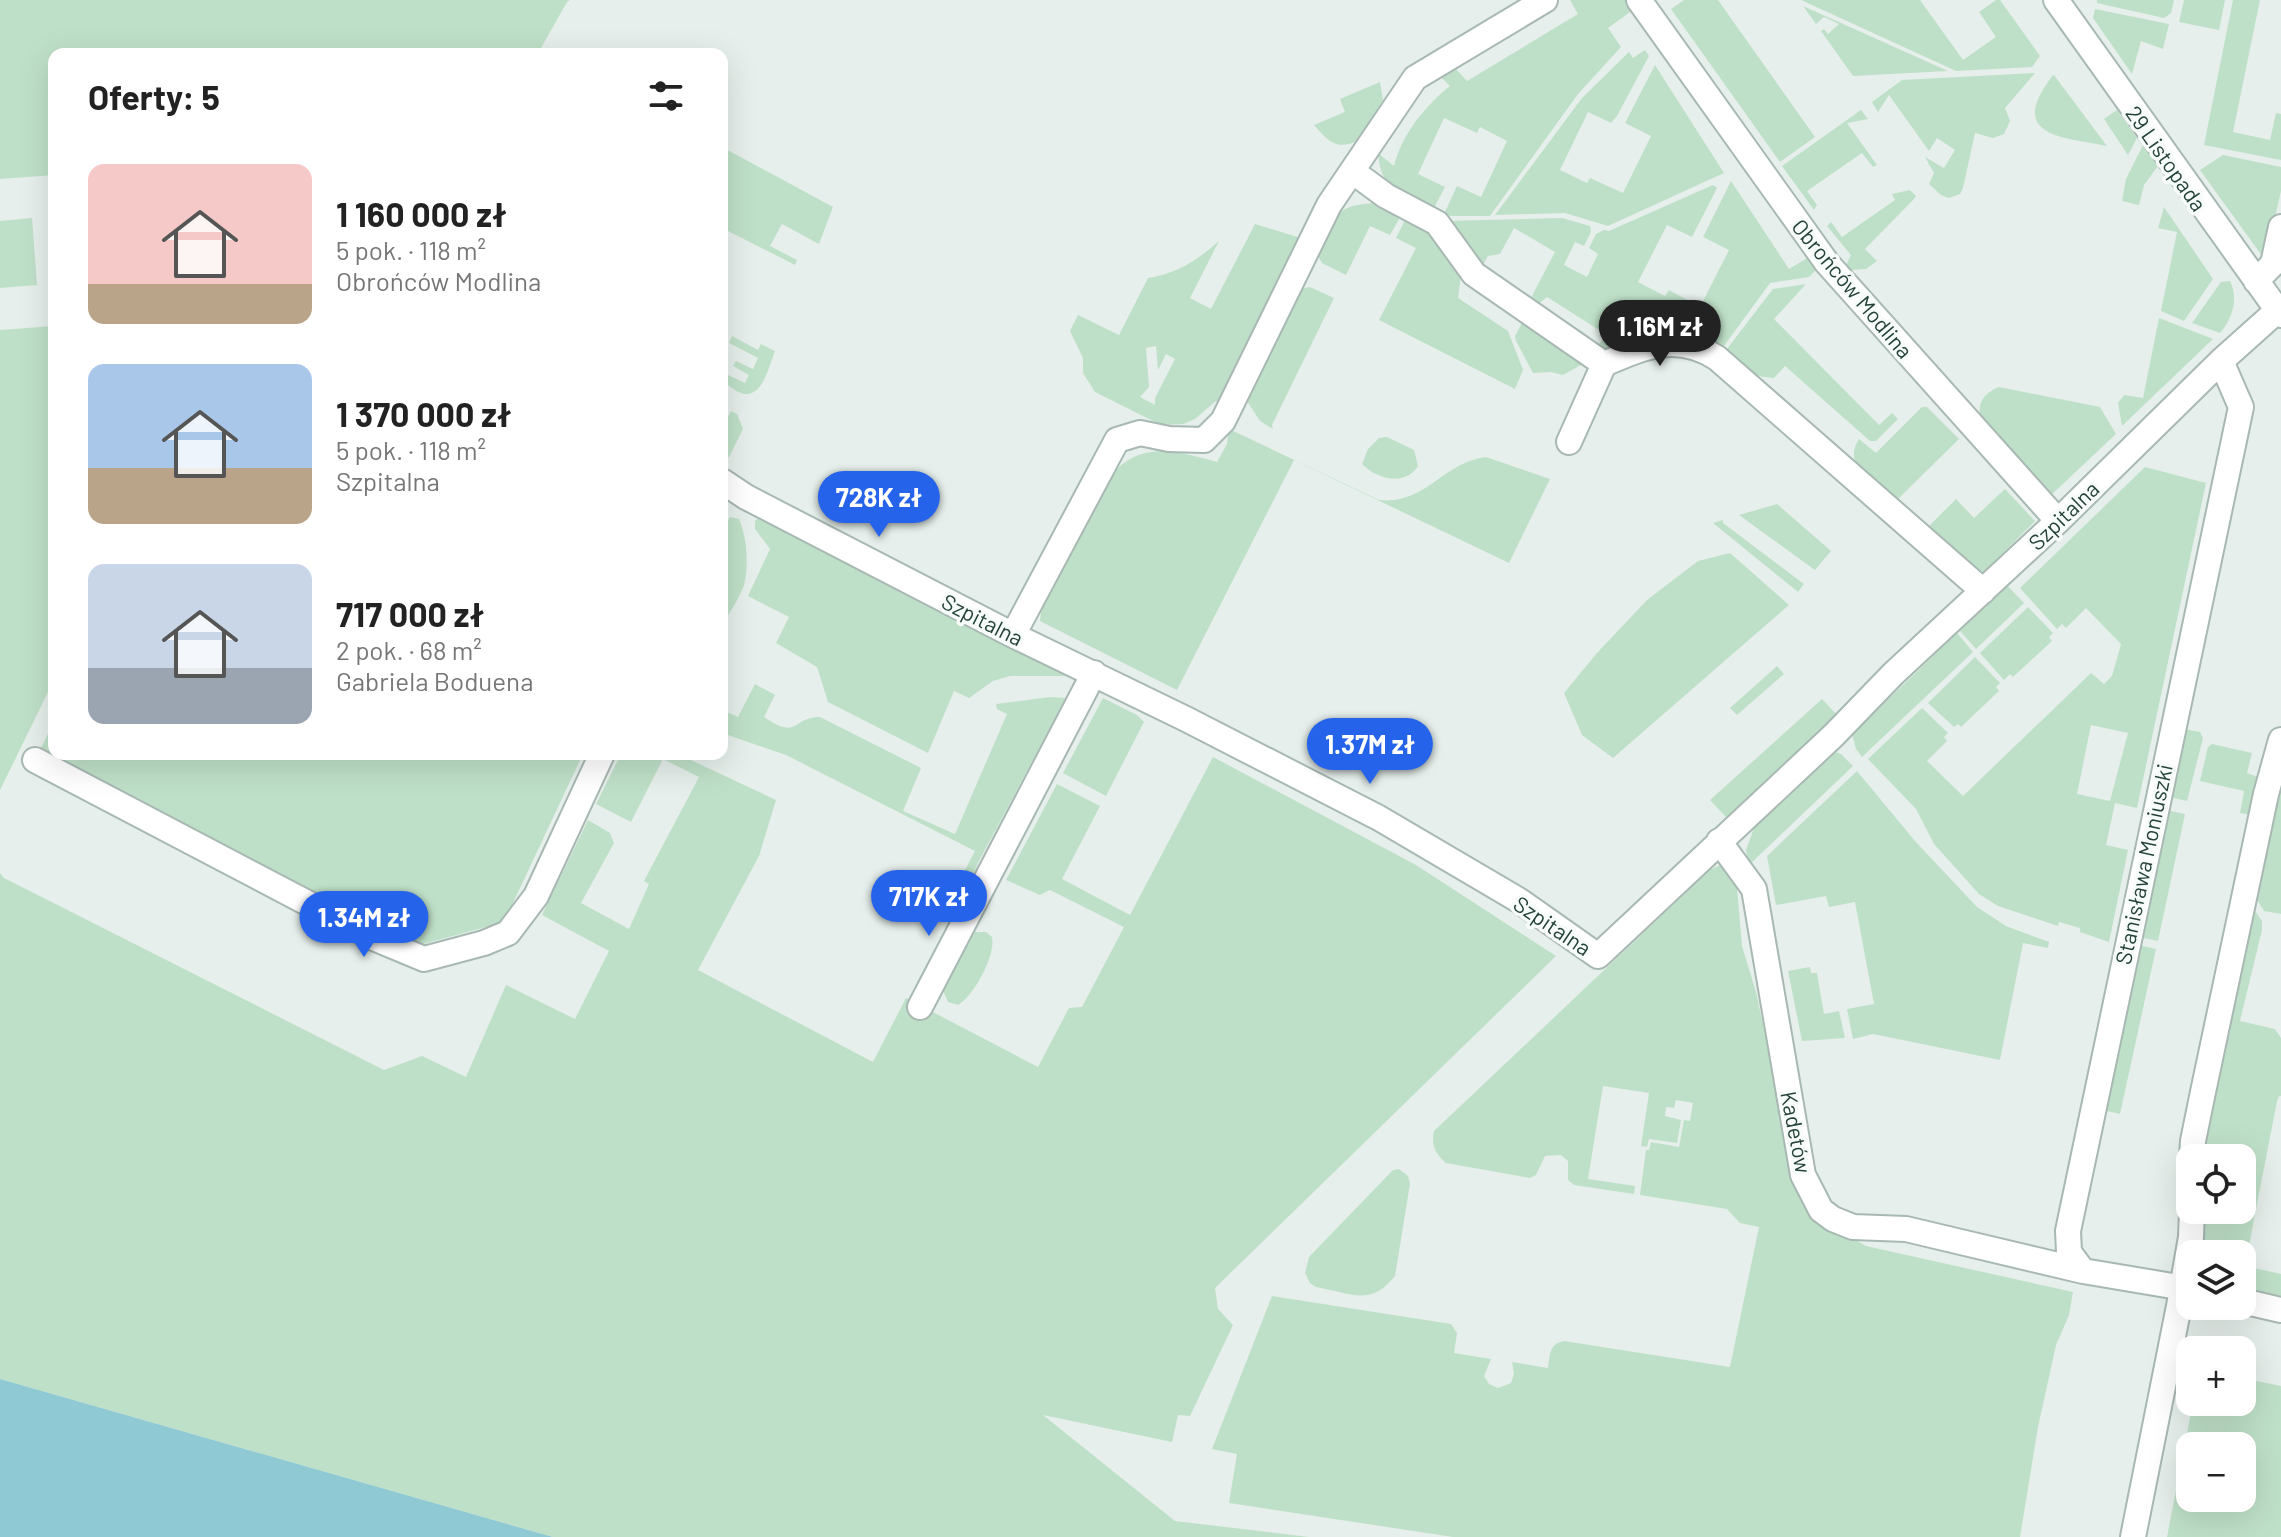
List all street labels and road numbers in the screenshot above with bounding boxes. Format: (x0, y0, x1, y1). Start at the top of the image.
street label: 29 Listopada (2121, 100, 2213, 216)
street label: Obrońców Modlina (1787, 213, 1919, 363)
street label: Szpitalna (2022, 475, 2104, 555)
street label: Szpitalna (938, 587, 1028, 651)
street label: Stanisława Moniuszki (2109, 762, 2177, 966)
street label: Szpitalna (1509, 890, 1597, 960)
street label: Kadetów (1776, 1089, 1818, 1175)

